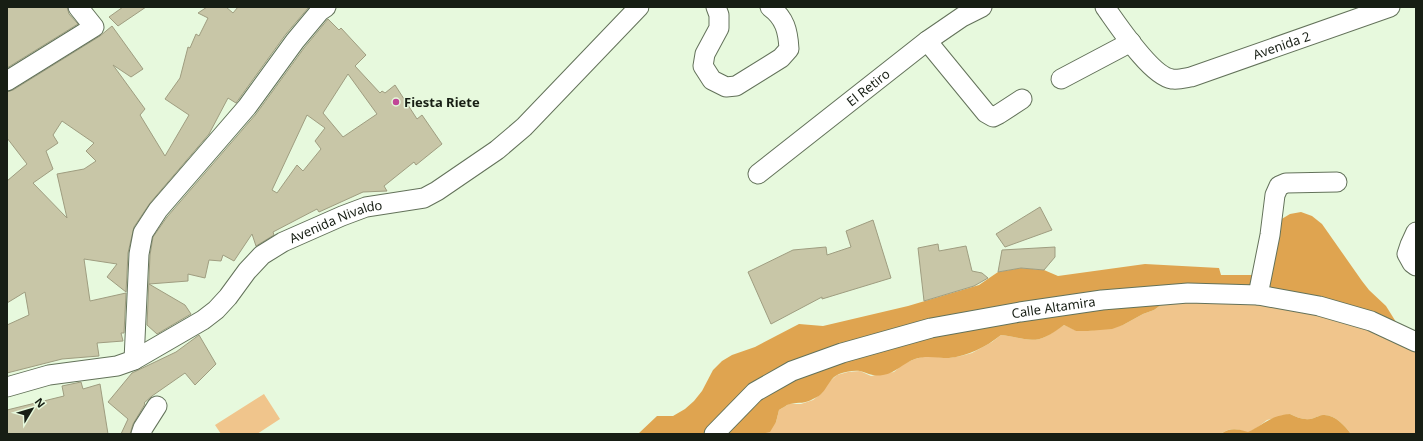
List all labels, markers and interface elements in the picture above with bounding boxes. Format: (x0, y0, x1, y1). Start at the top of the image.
street label: Avenida 2 (1250, 27, 1313, 64)
street label: El Retiro (843, 65, 894, 110)
place label: Fiesta Riete (404, 93, 480, 111)
marker: Fiesta Riete (391, 97, 401, 107)
street label: Avenida Nivaldo (286, 196, 384, 247)
street label: Calle Altamira (1010, 292, 1097, 322)
north arrow (12, 389, 52, 429)
text: N (32, 394, 49, 411)

